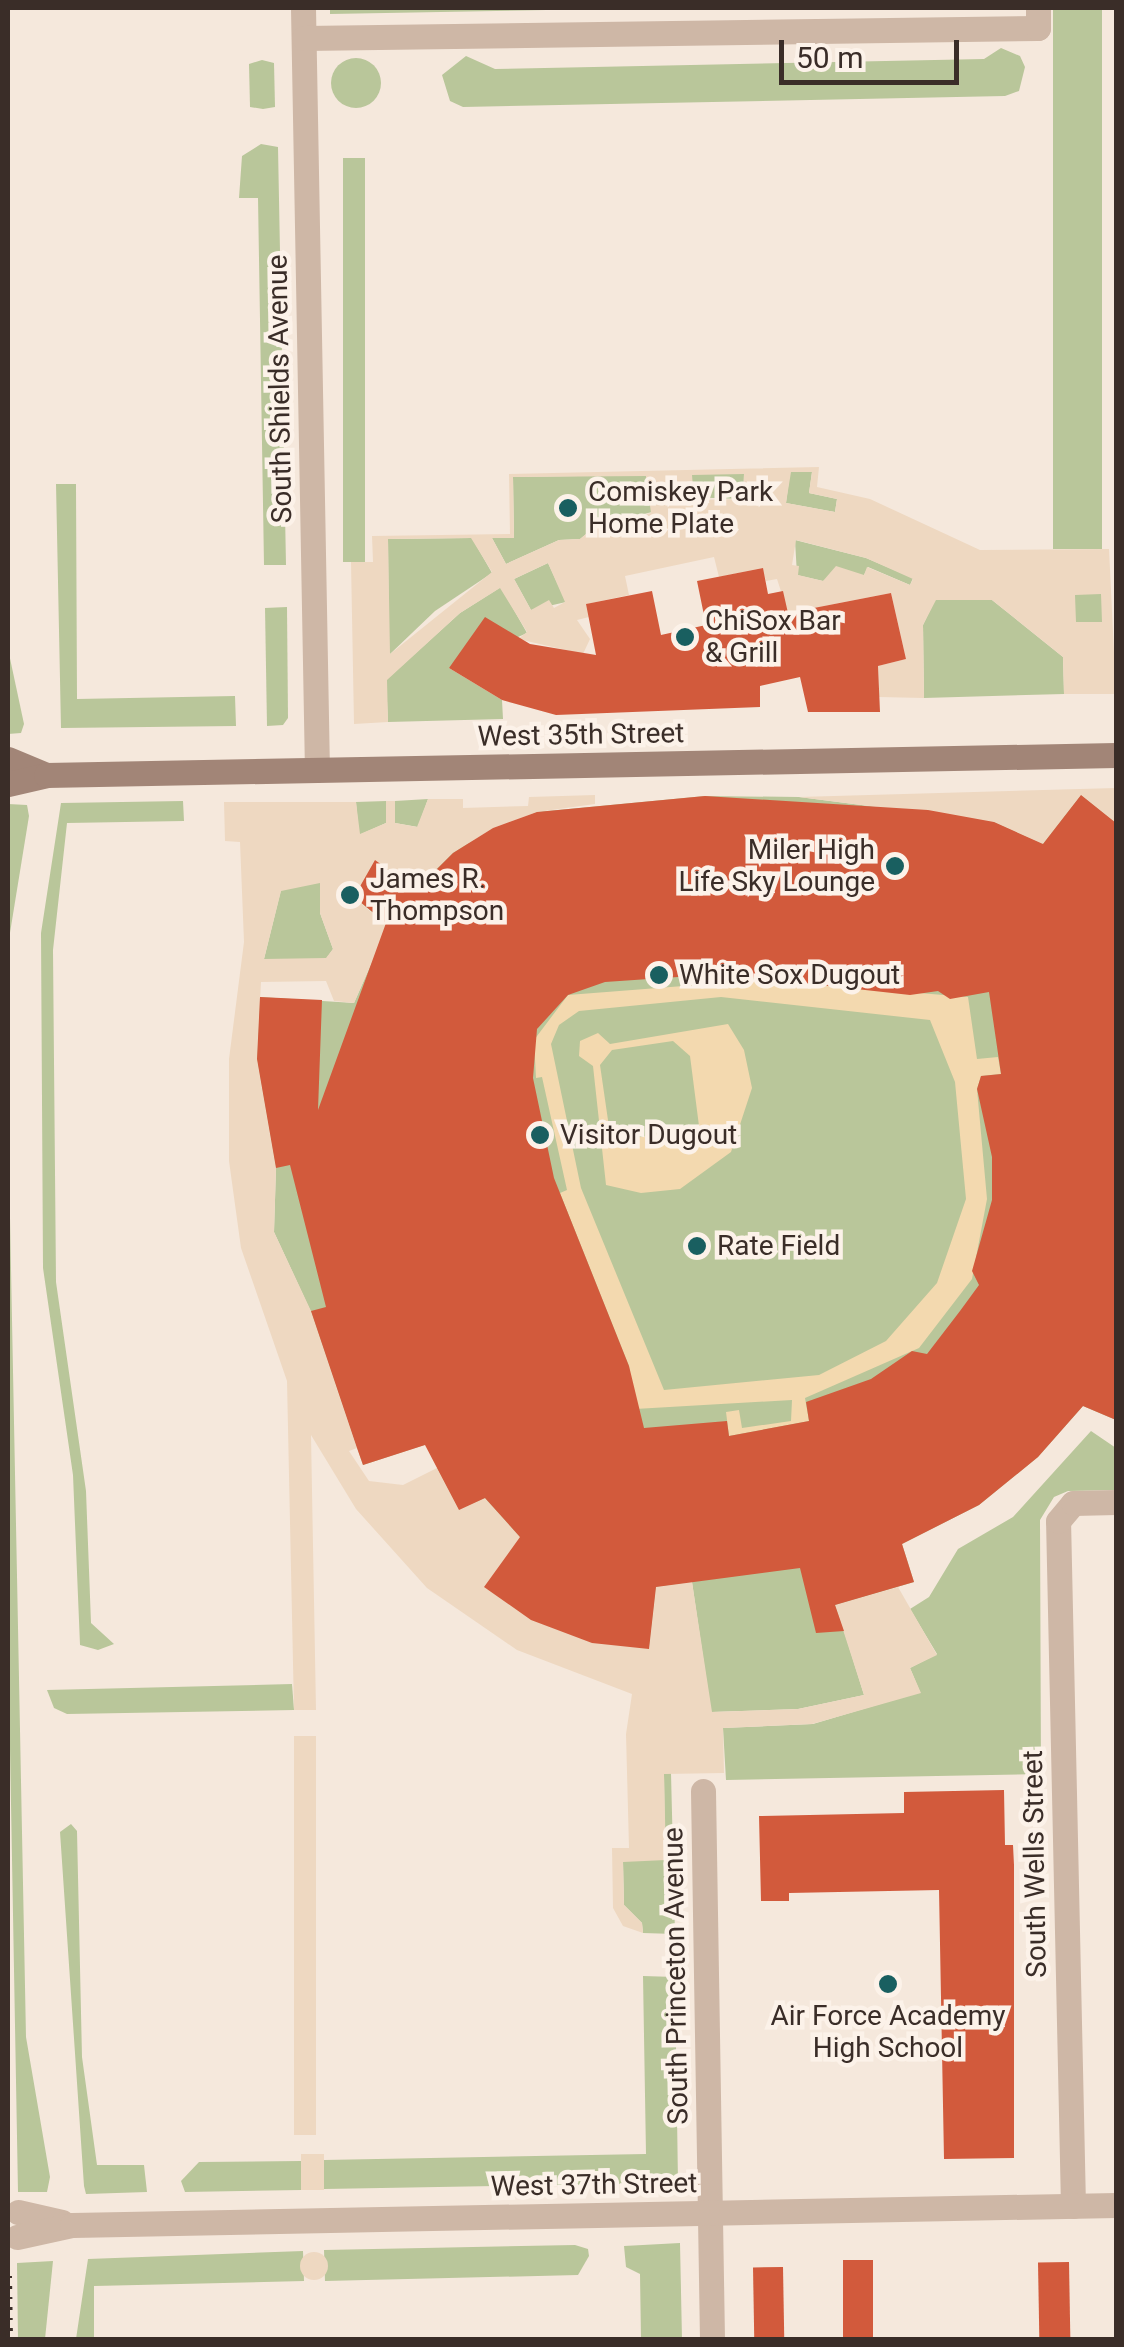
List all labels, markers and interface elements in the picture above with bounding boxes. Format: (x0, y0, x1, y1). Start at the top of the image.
scale bar (784, 20, 964, 82)
text: 50 m (796, 40, 863, 75)
street label: South Shields Avenue (261, 254, 299, 524)
place label: Comiskey Park Home Plate (588, 475, 773, 541)
marker: Comiskey Park Home Plate (557, 497, 579, 519)
place label: ChiSox Bar & Grill (705, 604, 841, 670)
marker: ChiSox Bar & Grill (674, 626, 696, 648)
street label: West 35th Street (477, 716, 685, 754)
place label: Miler High Life Sky Lounge (678, 833, 875, 899)
marker: Miler High Life Sky Lounge (884, 855, 906, 877)
place label: James R. Thompson (370, 862, 504, 928)
marker: James R. Thompson (339, 884, 361, 906)
place label: White Sox Dugout (679, 958, 900, 992)
marker: White Sox Dugout (648, 964, 670, 986)
place label: Visitor Dugout (560, 1118, 737, 1152)
marker: Visitor Dugout (529, 1124, 551, 1146)
place label: Rate Field (717, 1229, 840, 1263)
marker: Rate Field (686, 1235, 708, 1257)
street label: South Wells Street (1016, 1750, 1054, 1978)
street label: South Princeton Avenue (657, 1827, 695, 2125)
marker: Air Force Academy High School (877, 1973, 899, 1995)
place label: Air Force Academy High School (771, 1999, 1005, 2065)
street label: West 37th Street (490, 2166, 698, 2204)

